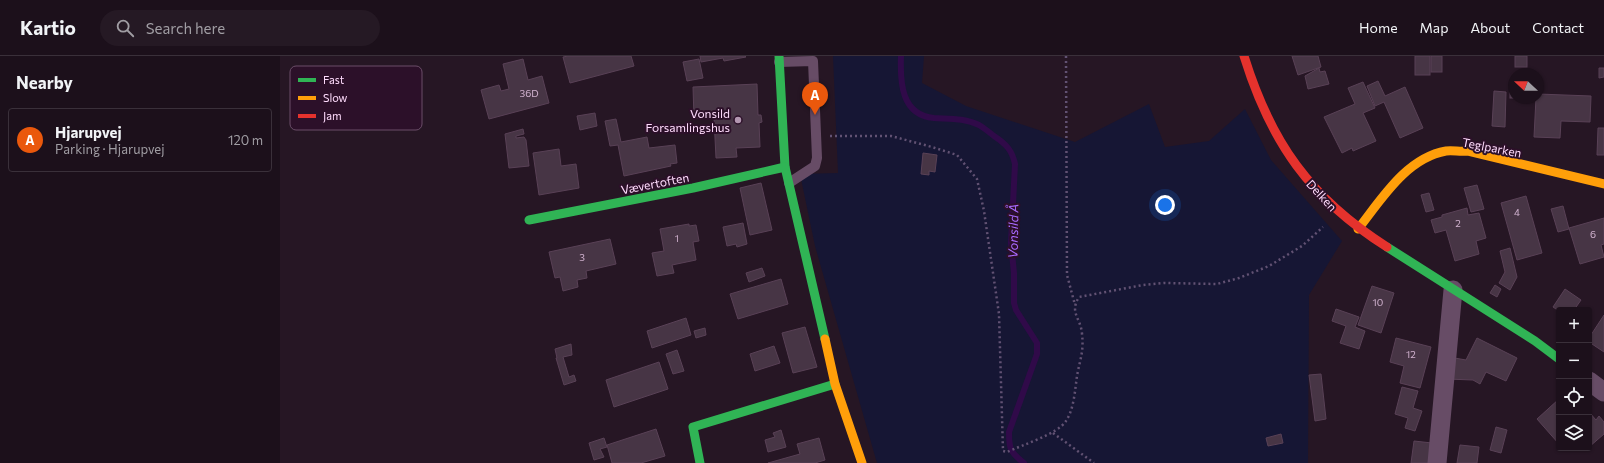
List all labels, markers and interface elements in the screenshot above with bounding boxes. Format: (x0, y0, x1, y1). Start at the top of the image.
search box (100, 10, 380, 46)
text: Kartio (20, 16, 76, 39)
icon: search (114, 17, 136, 39)
text: Search here (146, 19, 225, 37)
text: Home (1359, 19, 1398, 36)
text: Map (1420, 19, 1448, 36)
text: About (1470, 19, 1510, 36)
text: Contact (1532, 19, 1584, 36)
legend (290, 66, 422, 130)
north arrow (1508, 68, 1544, 104)
text: Nearby (16, 72, 73, 93)
text: Fast (323, 73, 345, 86)
pin: A (802, 82, 828, 115)
house number: 36D (519, 87, 539, 99)
text: Slow (323, 91, 348, 104)
place label: Vonsild Forsamlingshus (645, 106, 730, 134)
text: Jam (323, 109, 342, 123)
marker: Vonsild Forsamlingshus (733, 115, 743, 125)
text: Hjarupvej (55, 123, 122, 141)
text: A (25, 132, 35, 148)
text: 120 m (228, 132, 263, 148)
street label: Teglparken (1461, 134, 1523, 160)
text: Parking · Hjarupvej (55, 141, 165, 157)
street label: Vævertoften (620, 170, 690, 196)
street label: Delken (1304, 176, 1340, 214)
your location (1155, 195, 1175, 215)
water label: Vonsild Å (1004, 203, 1021, 259)
house number: 4 (1514, 206, 1520, 218)
house number: 2 (1455, 217, 1461, 229)
house number: 6 (1590, 228, 1596, 240)
house number: 1 (675, 232, 679, 244)
house number: 3 (579, 251, 585, 263)
house number: 10 (1373, 296, 1383, 308)
map controls (1556, 307, 1592, 451)
button: + (1556, 307, 1592, 343)
button: − (1556, 343, 1592, 379)
house number: 12 (1406, 348, 1416, 360)
button: locate (1556, 379, 1592, 415)
button: layers (1556, 415, 1592, 451)

